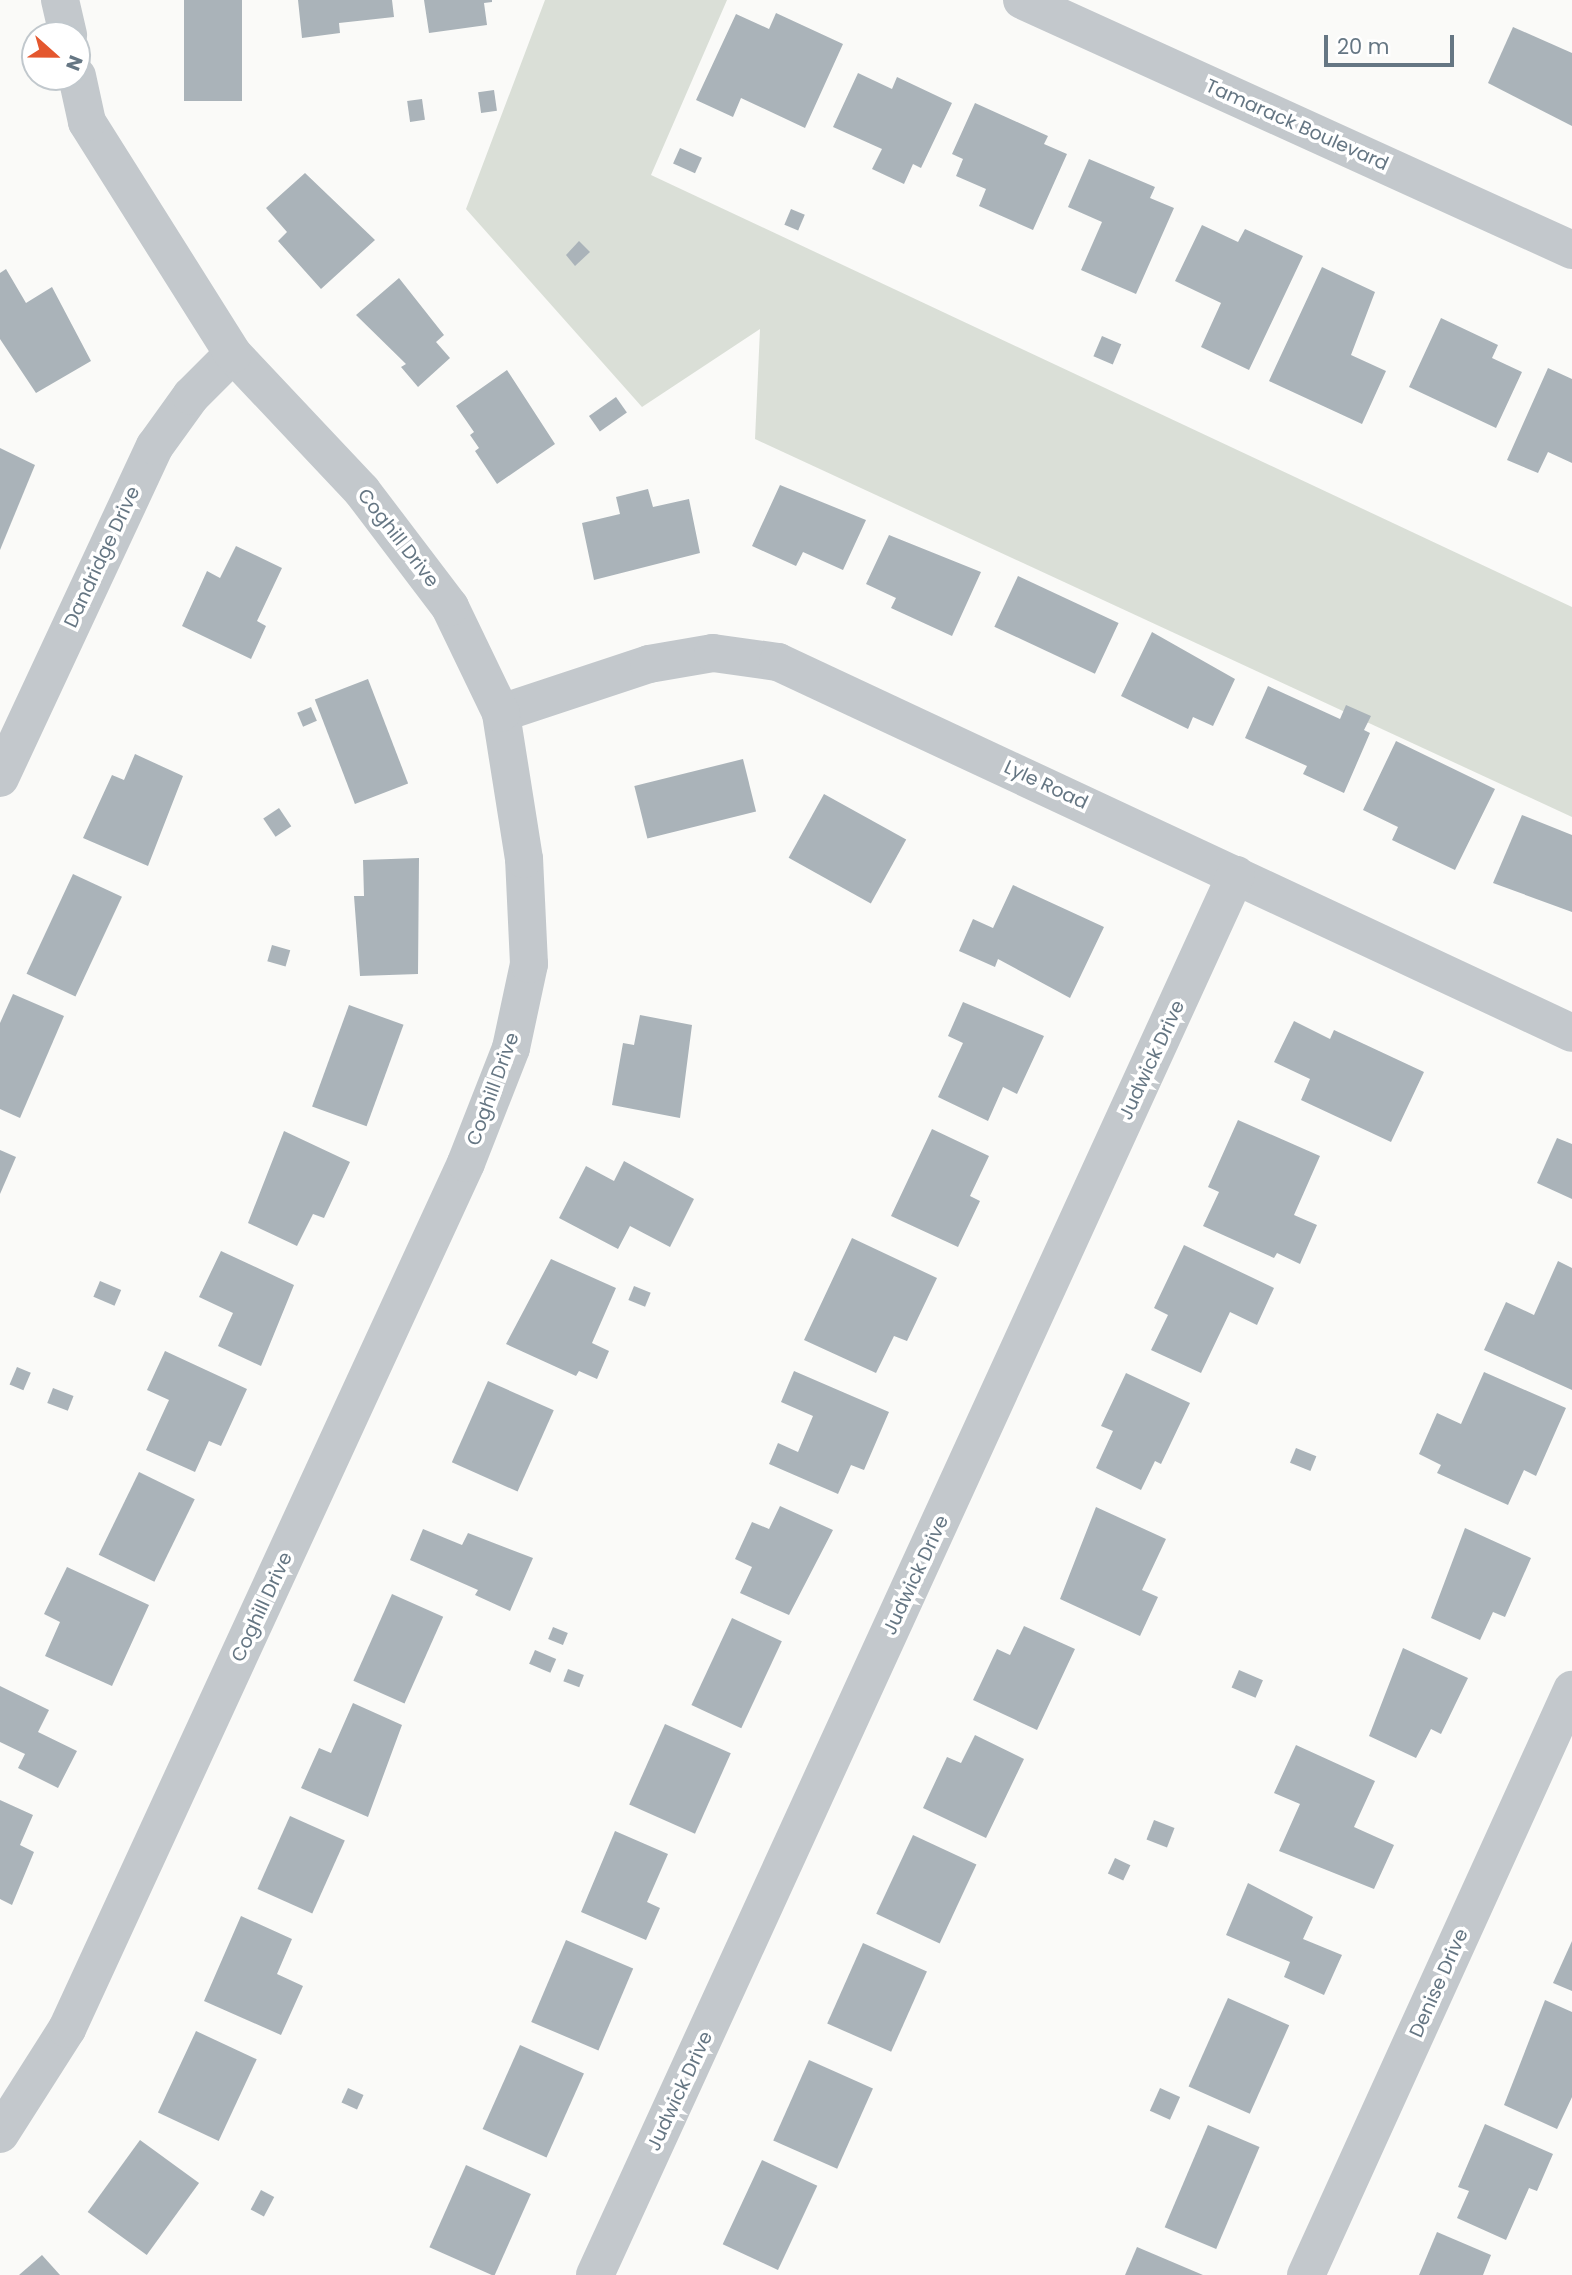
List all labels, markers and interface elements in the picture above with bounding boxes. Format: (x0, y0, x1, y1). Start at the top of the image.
north arrow (21, 21, 91, 91)
scale bar (1327, 21, 1456, 65)
text: 20 m (1337, 32, 1390, 61)
text: N (59, 51, 89, 74)
street label: Tamarack Boulevard (1202, 74, 1392, 176)
street label: Dandridge Drive (59, 483, 145, 631)
street label: Coghill Drive (353, 484, 443, 592)
street label: Lyle Road (1000, 756, 1092, 814)
street label: Judwick Drive (1114, 997, 1190, 1123)
street label: Coghill Drive (462, 1029, 524, 1149)
street label: Judwick Drive (878, 1512, 954, 1638)
street label: Coghill Drive (227, 1548, 297, 1666)
street label: Denise Drive (1405, 1925, 1473, 2041)
street label: Judwick Drive (642, 2028, 718, 2154)

